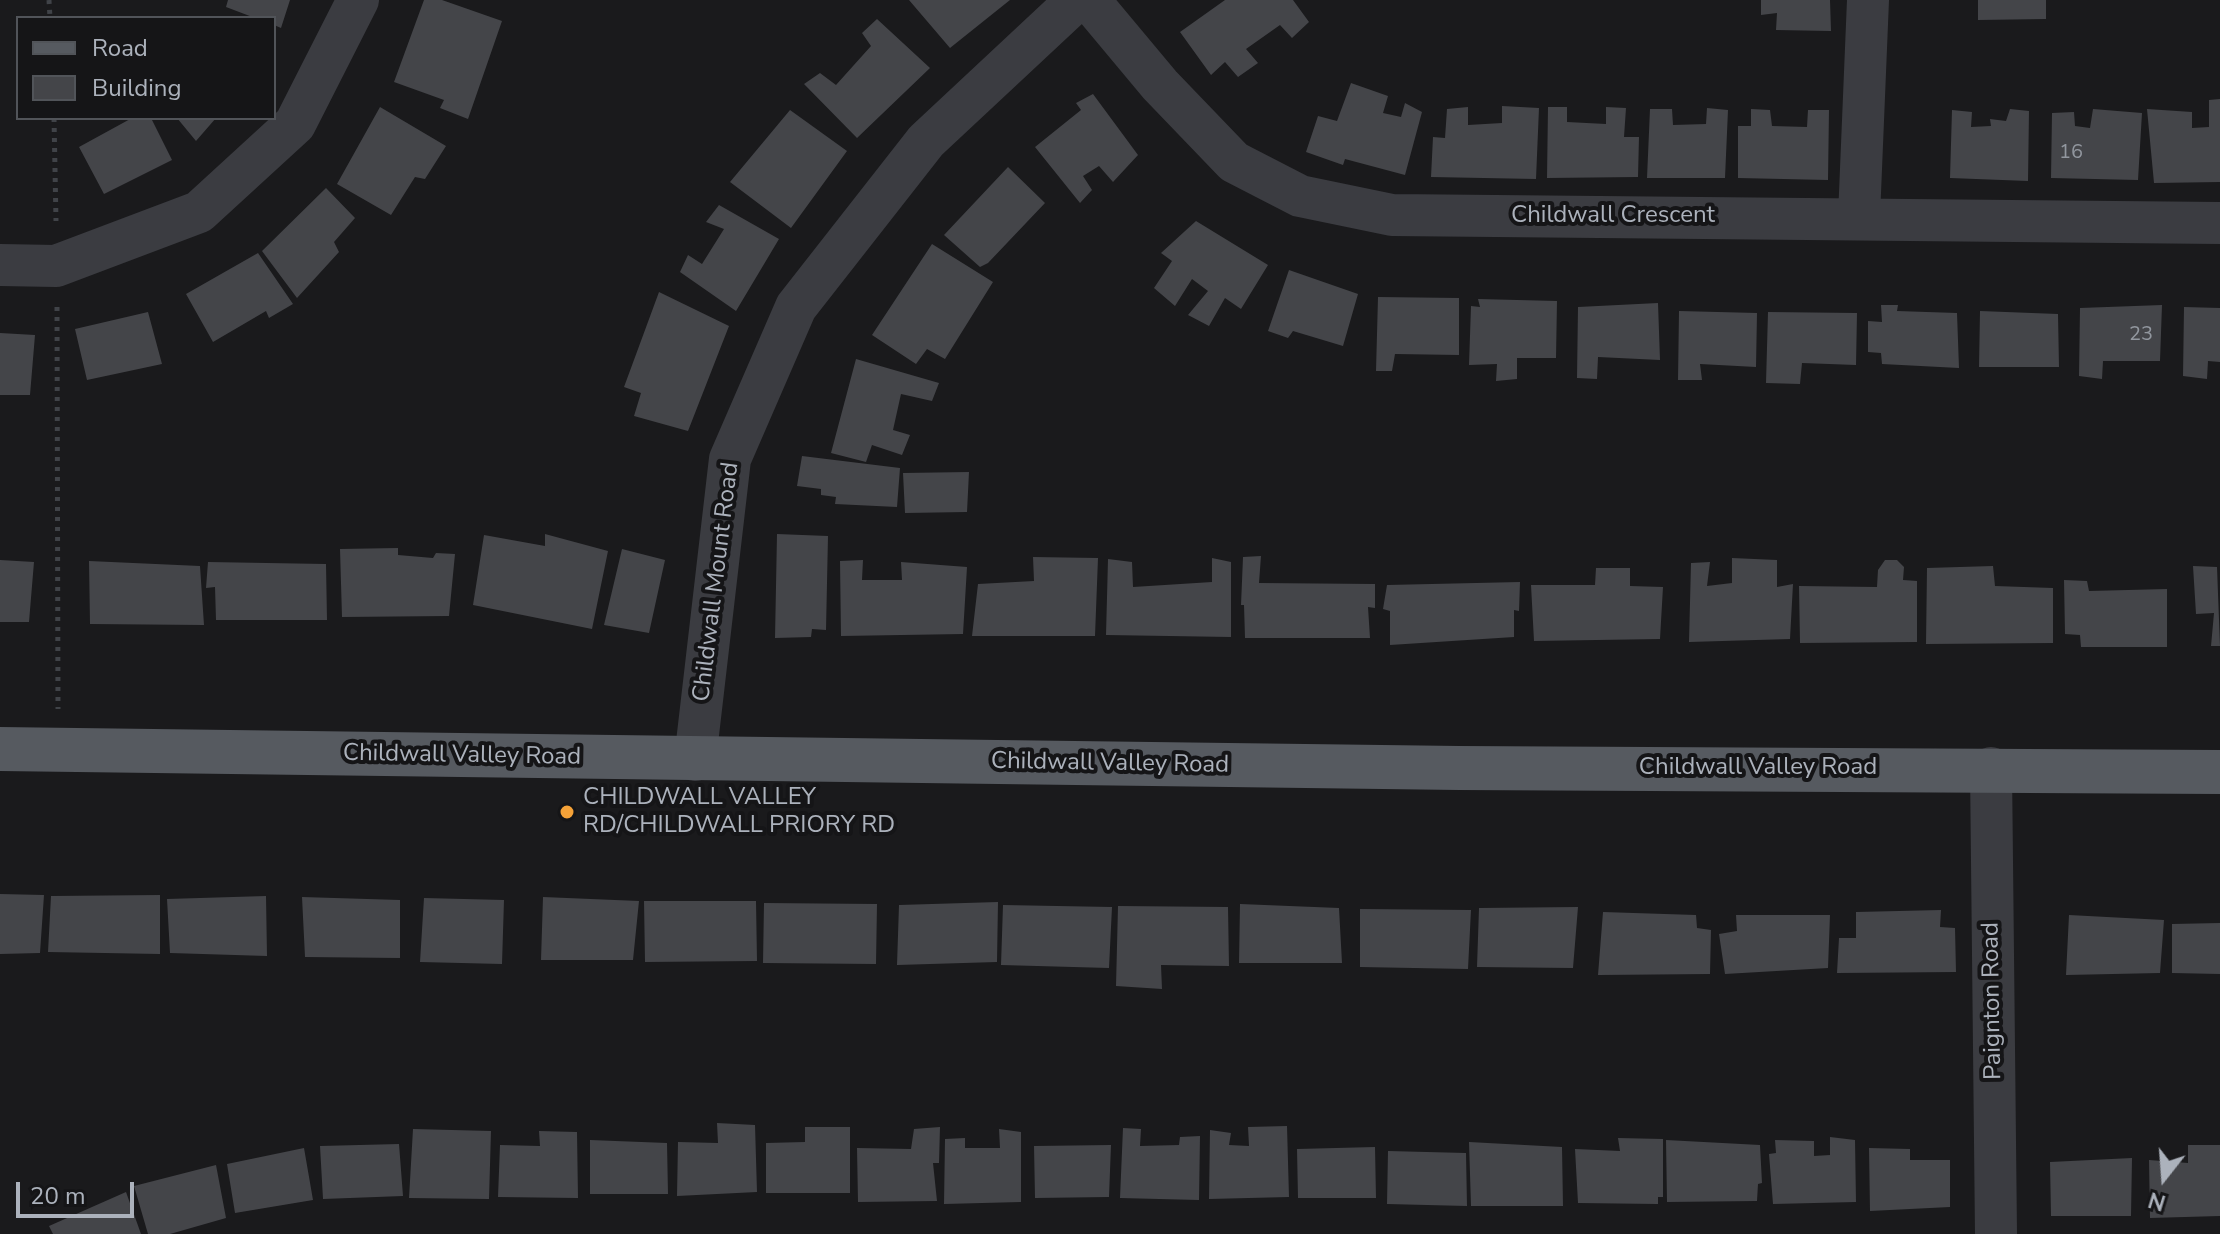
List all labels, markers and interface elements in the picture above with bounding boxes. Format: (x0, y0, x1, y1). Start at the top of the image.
legend (16, 16, 276, 120)
text: Road (92, 32, 148, 64)
text: Building (92, 72, 182, 104)
house number: 16 (2059, 141, 2083, 165)
street label: Childwall Crescent (1511, 202, 1715, 230)
house number: 23 (2129, 323, 2153, 347)
street label: Childwall Mount Road (688, 461, 746, 703)
street label: Childwall Valley Road (343, 740, 581, 772)
street label: Childwall Valley Road (991, 748, 1229, 780)
street label: Childwall Valley Road (1639, 754, 1877, 782)
place label: CHILDWALL VALLEY RD/CHILDWALL PRIORY RD (583, 784, 895, 840)
marker: CHILDWALL VALLEY RD/CHILDWALL PRIORY RD (558, 803, 576, 821)
street label: Paignton Road (1977, 922, 2009, 1080)
north arrow (2124, 1138, 2204, 1218)
scale bar (20, 1166, 138, 1216)
text: 20 m (30, 1180, 86, 1212)
text: N (2145, 1184, 2169, 1218)

